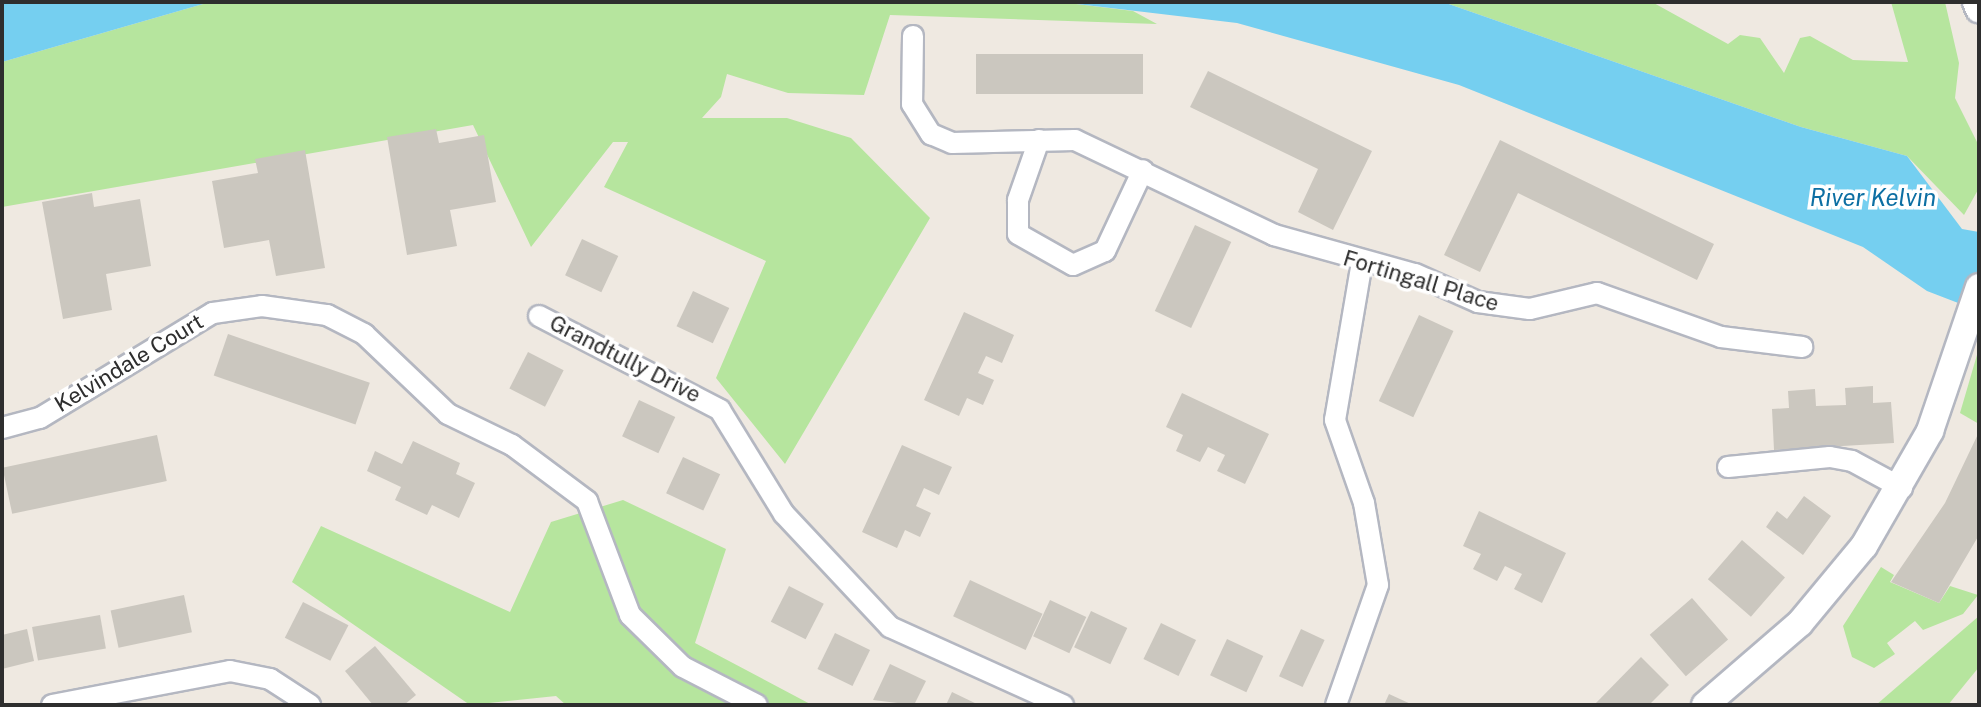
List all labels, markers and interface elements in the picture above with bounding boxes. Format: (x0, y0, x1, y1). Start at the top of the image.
water label: River Kelvin (1810, 184, 1936, 212)
street label: Fortingall Place (1340, 245, 1502, 317)
street label: Kelvindale Court (50, 308, 208, 418)
street label: Grandtully Drive (545, 310, 705, 408)

